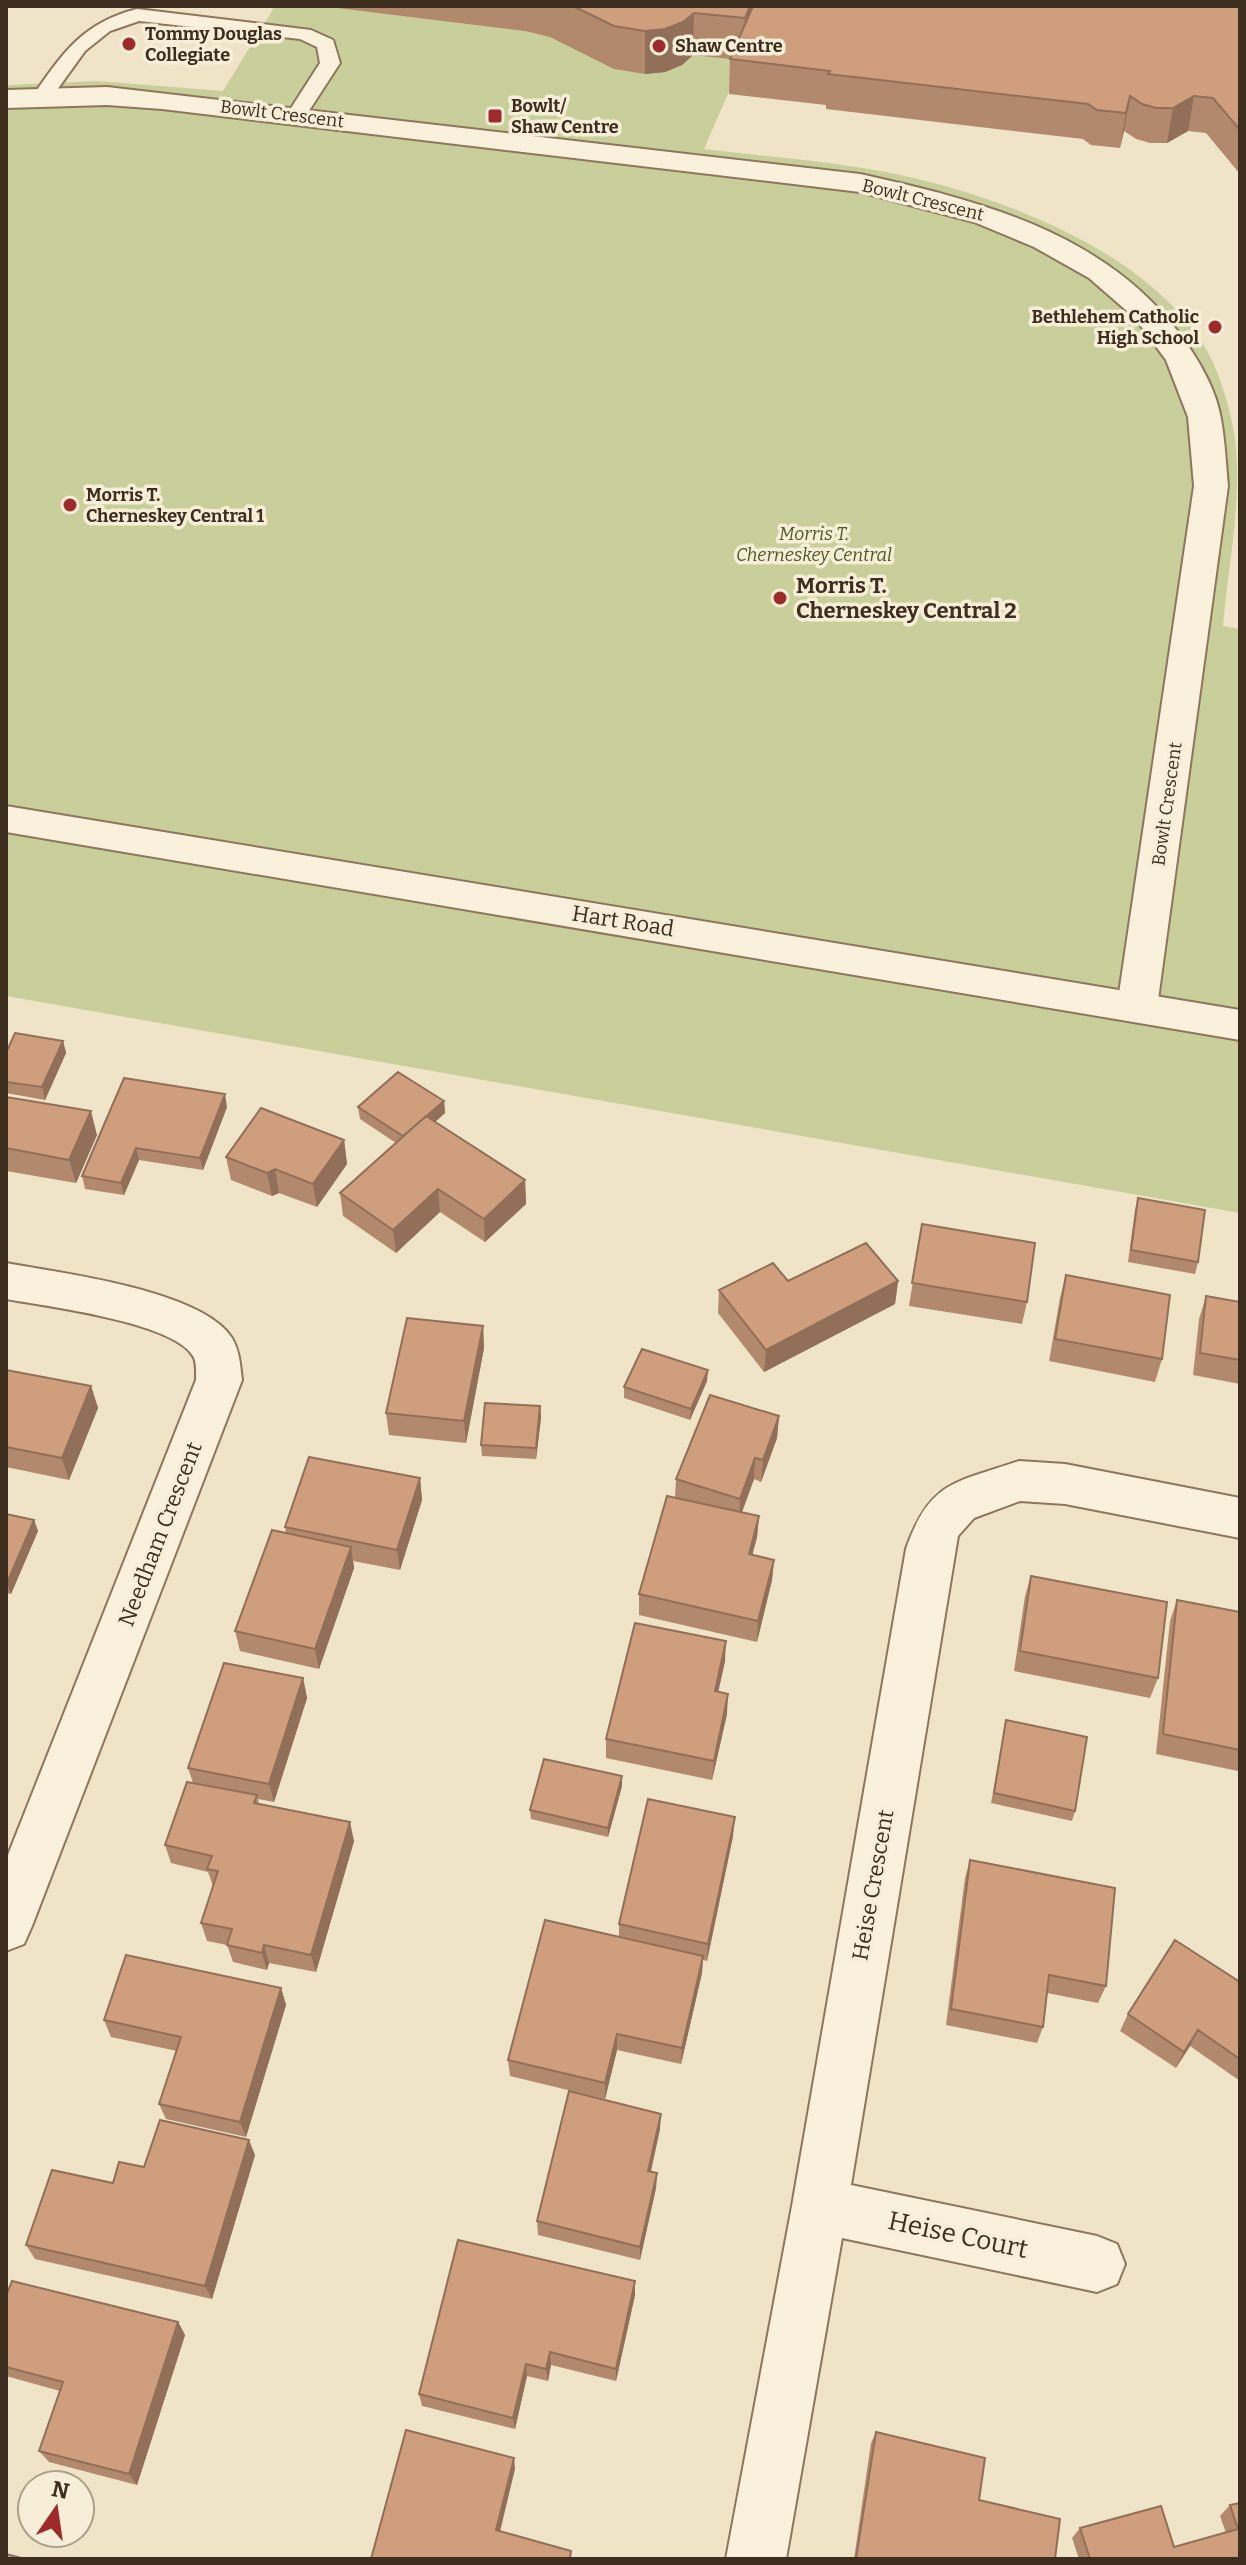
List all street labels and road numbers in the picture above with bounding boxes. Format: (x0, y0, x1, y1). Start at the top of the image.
street label: Bowlt Crescent (219, 95, 346, 133)
street label: Bowlt Crescent (860, 174, 987, 226)
street label: Bowlt Crescent (1147, 740, 1187, 867)
street label: Hart Road (570, 900, 676, 942)
street label: Needham Crescent (112, 1438, 208, 1630)
street label: Heise Crescent (846, 1807, 900, 1963)
street label: Heise Court (885, 2205, 1031, 2265)

